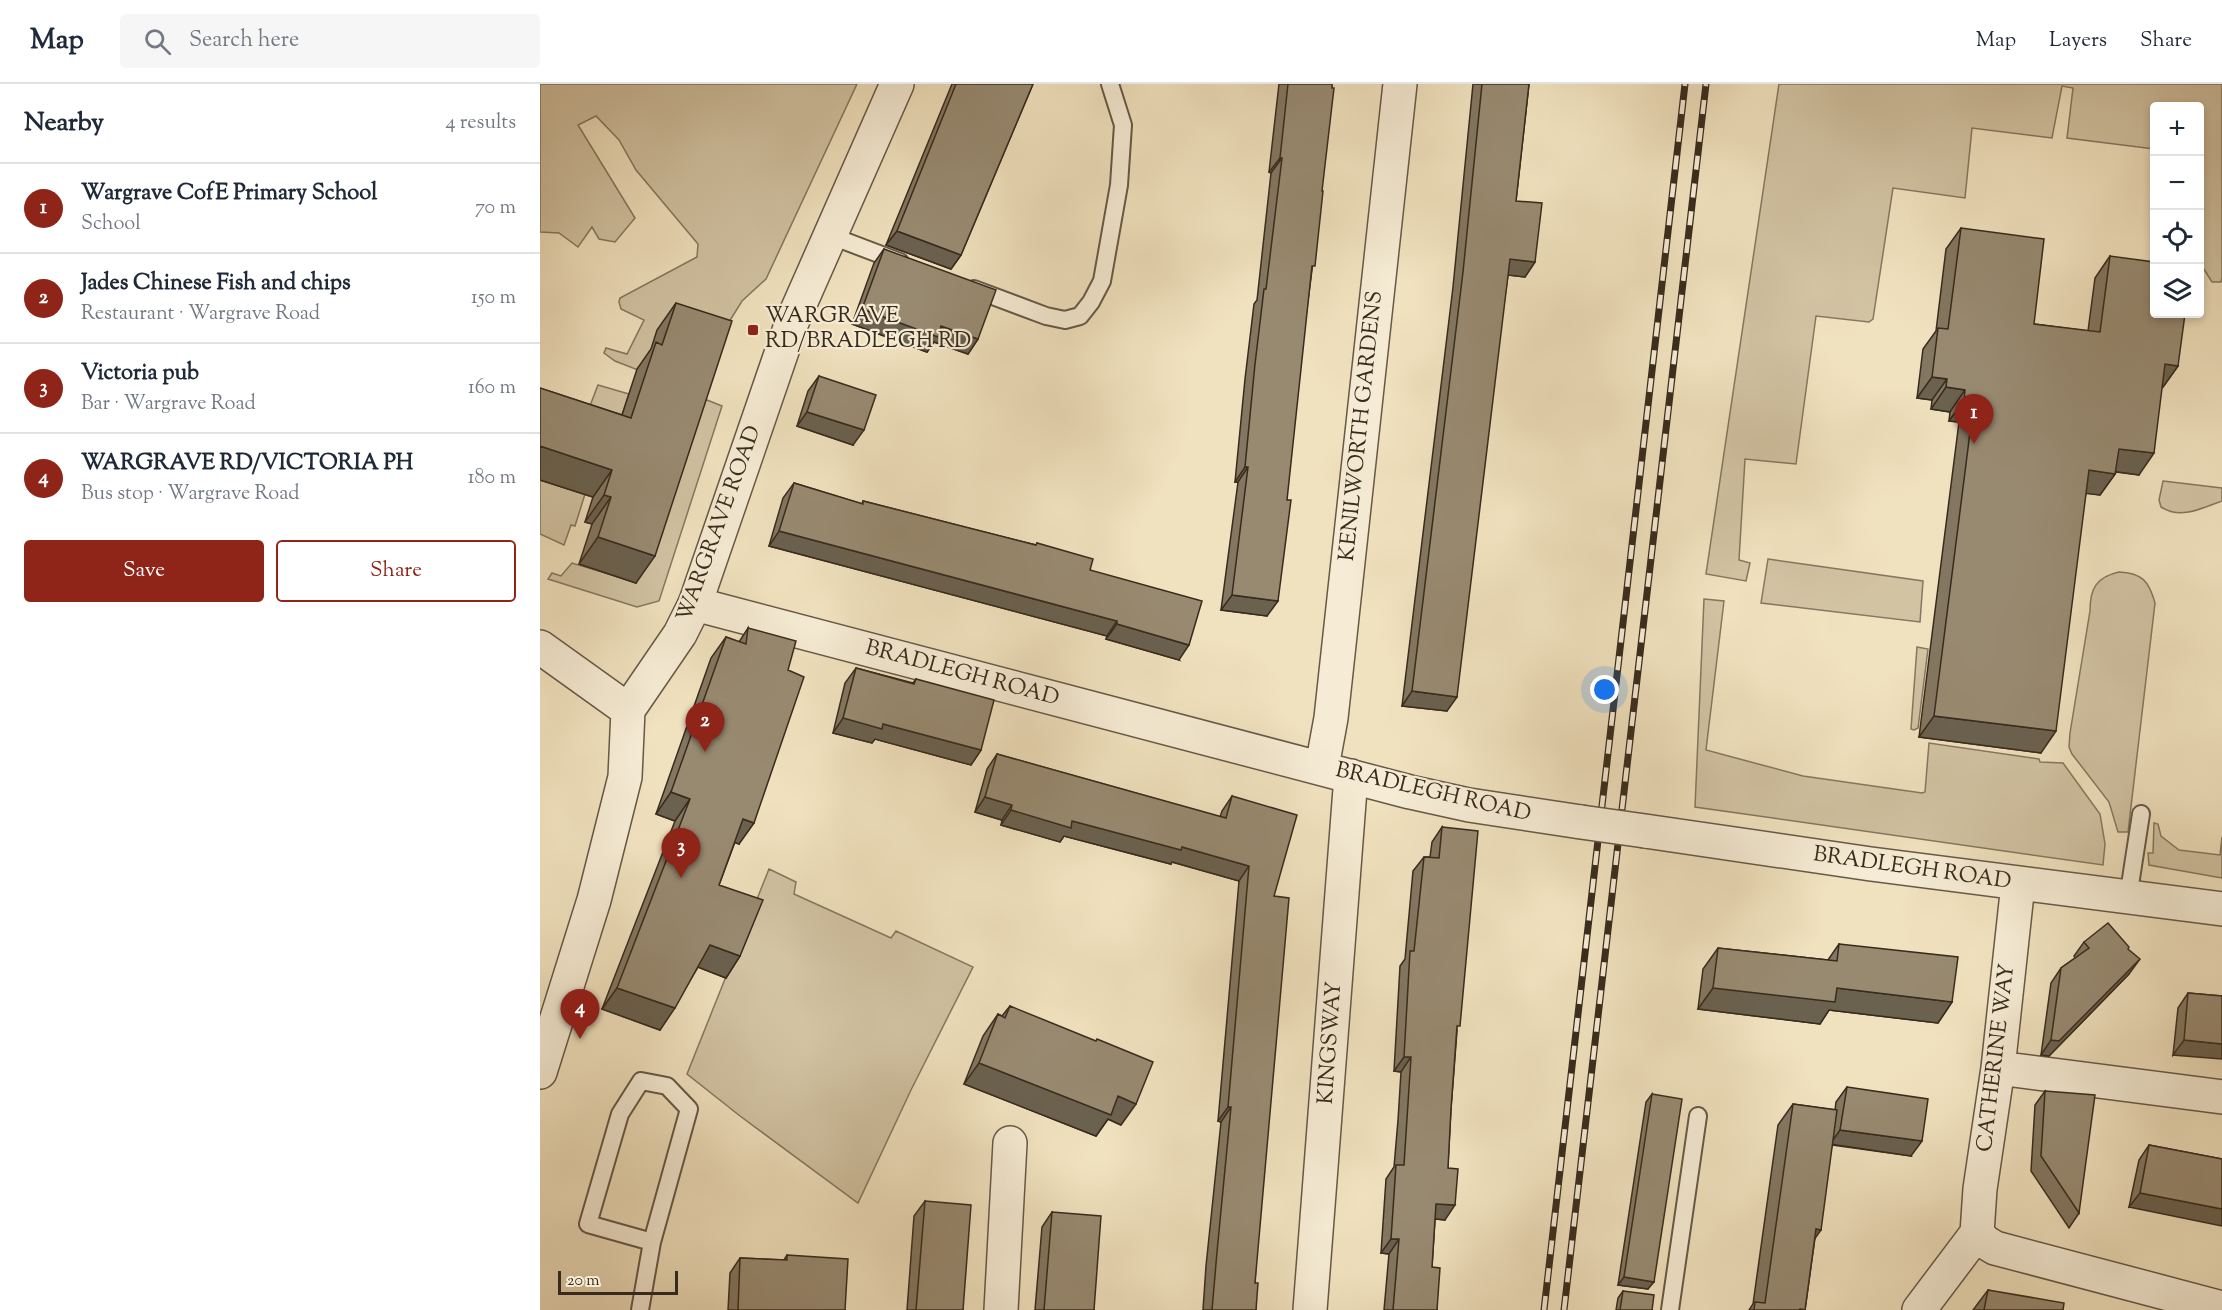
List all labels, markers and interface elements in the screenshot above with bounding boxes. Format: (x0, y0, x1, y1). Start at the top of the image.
search box (120, 14, 540, 68)
text: Map (30, 21, 84, 61)
icon: search (141, 25, 174, 58)
text: Search here (189, 25, 299, 57)
text: Map (1976, 26, 2016, 56)
text: Layers (2049, 26, 2107, 56)
text: Share (2140, 26, 2192, 56)
map controls (2150, 102, 2204, 318)
button: + (2150, 102, 2204, 156)
text: Nearby (24, 105, 104, 142)
text: 4 results (445, 109, 516, 138)
button: − (2150, 156, 2204, 210)
text: Wargrave CofE Primary School (81, 178, 377, 210)
text: 1 (40, 194, 47, 223)
text: 70 m (475, 194, 516, 223)
text: School (81, 210, 141, 239)
button: locate (2150, 210, 2204, 264)
button: layers (2150, 264, 2204, 318)
text: Jades Chinese Fish and chips (81, 268, 351, 300)
text: 2 (39, 284, 48, 313)
text: 150 m (471, 284, 516, 313)
street label: KENILWORTH GARDENS (1332, 289, 1392, 563)
text: Restaurant · Wargrave Road (81, 300, 320, 329)
place label: WARGRAVE RD/BRADLEGH RD (765, 301, 971, 358)
marker: WARGRAVE RD/BRADLEGH RD (746, 323, 760, 337)
text: Victoria pub (81, 358, 199, 390)
text: 3 (39, 374, 48, 403)
text: 160 m (468, 374, 516, 403)
text: Bar · Wargrave Road (81, 390, 256, 419)
pin: 1 (1954, 394, 1994, 444)
street label: WARGRAVE ROAD (670, 421, 770, 627)
text: WARGRAVE RD/VICTORIA PH (81, 448, 413, 480)
text: 4 (38, 464, 49, 493)
text: 180 m (468, 464, 516, 493)
text: Bus stop · Wargrave Road (81, 480, 299, 509)
button: Save (24, 540, 264, 602)
button: Share (276, 540, 516, 602)
street label: BRADLEGH ROAD (861, 633, 1063, 715)
your location (1590, 675, 1619, 704)
pin: 2 (686, 702, 724, 752)
street label: BRADLEGH ROAD (1332, 755, 1534, 831)
pin: 3 (662, 828, 700, 878)
street label: BRADLEGH ROAD (1811, 839, 2013, 899)
street label: CATHERINE WAY (1970, 962, 2024, 1154)
street label: KINGSWAY (1311, 980, 1351, 1106)
pin: 4 (560, 990, 600, 1039)
scale bar (558, 1268, 678, 1296)
text: 20 m (567, 1270, 600, 1293)

